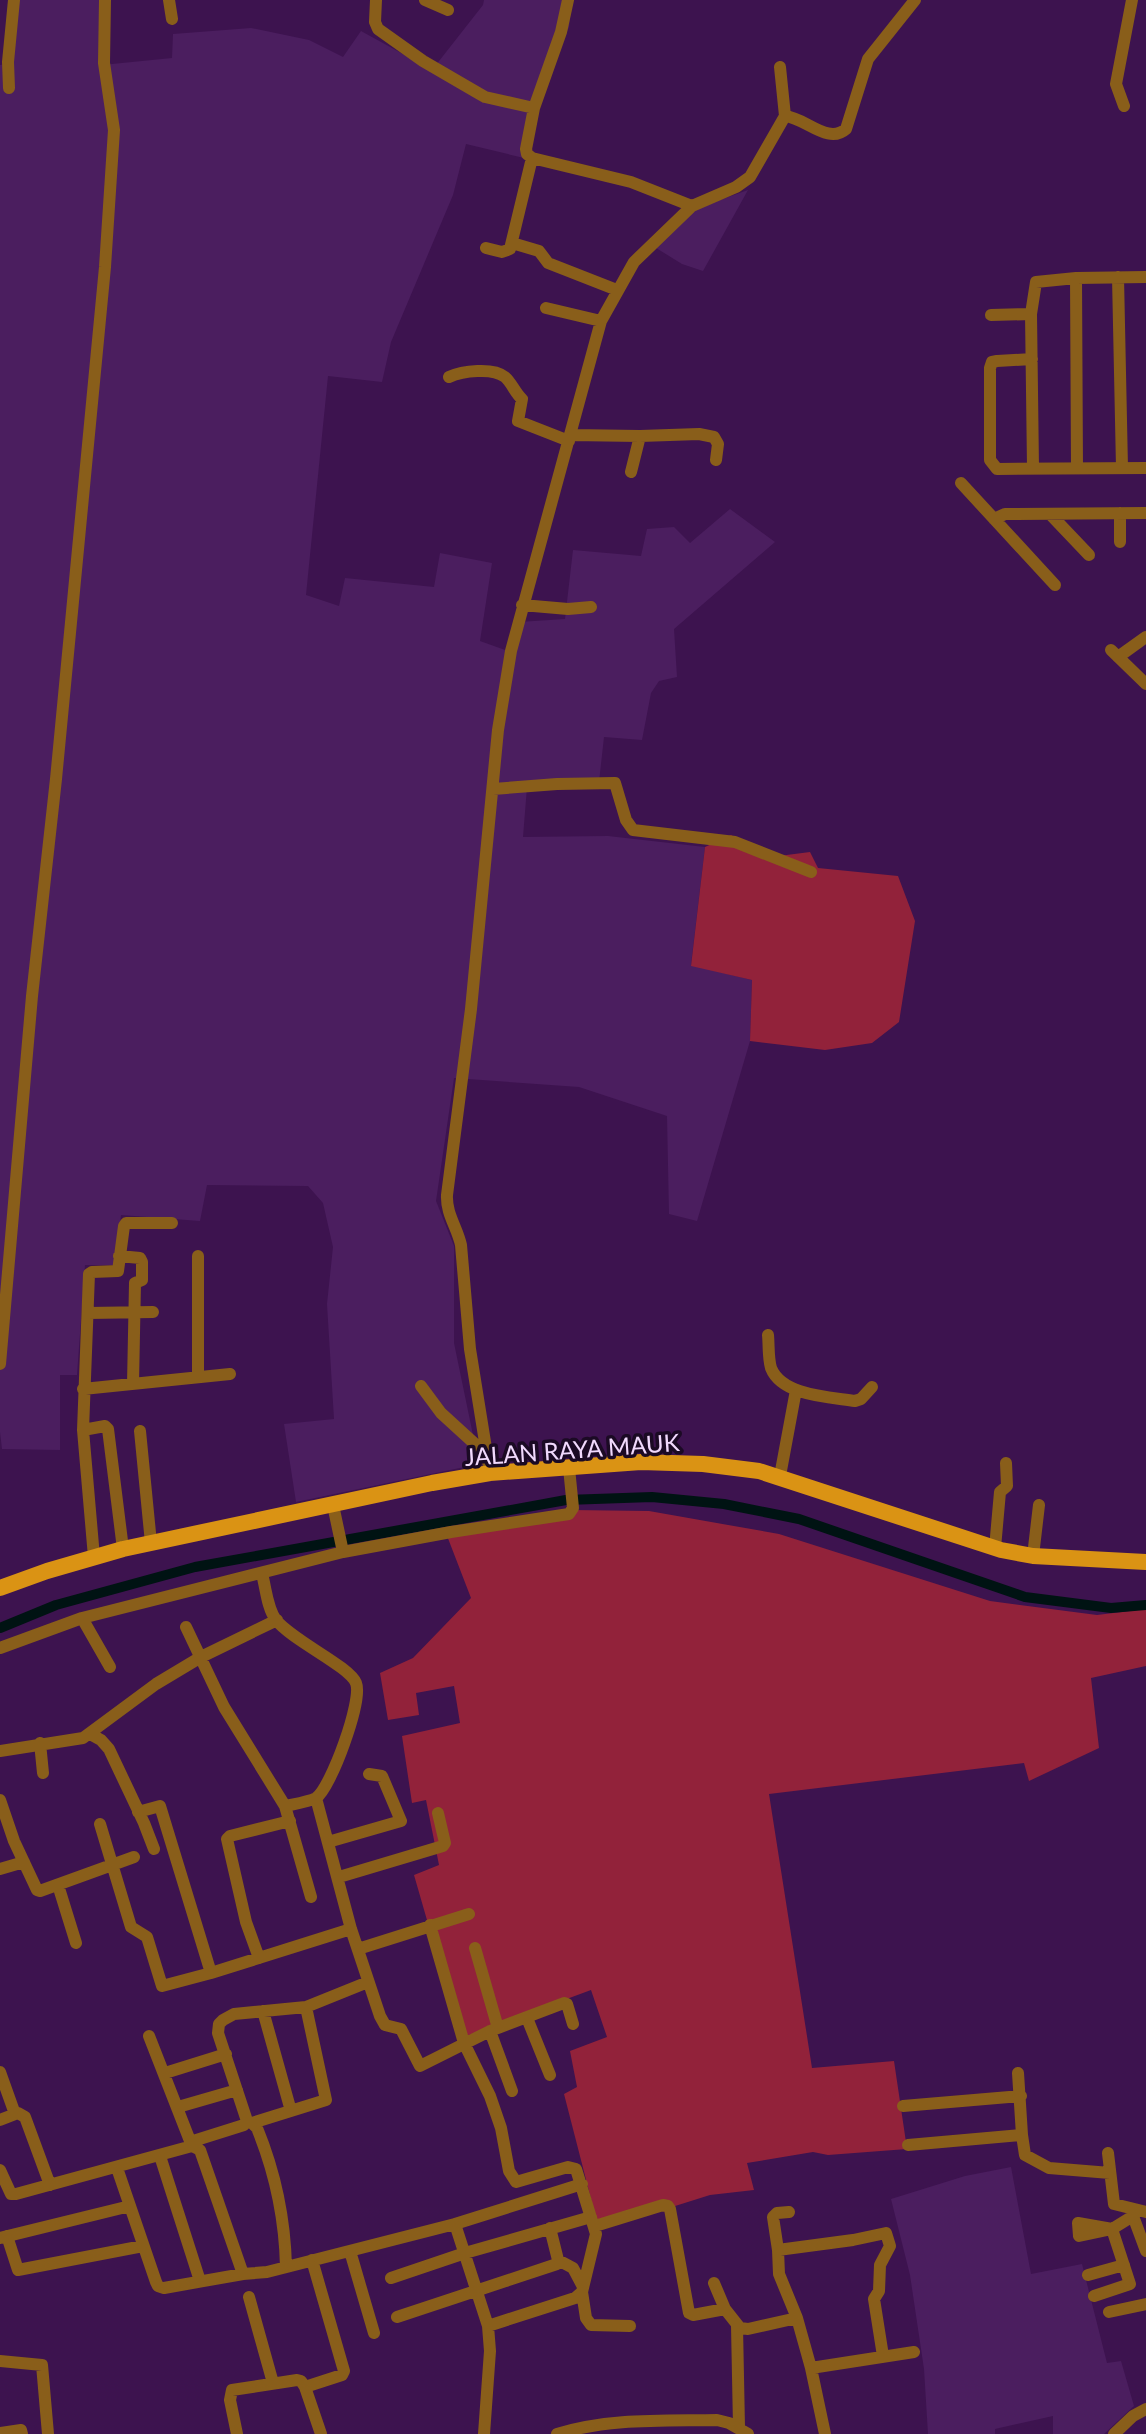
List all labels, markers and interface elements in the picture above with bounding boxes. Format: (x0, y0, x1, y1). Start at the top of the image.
street label: JALAN RAYA MAUK (464, 1427, 681, 1471)

